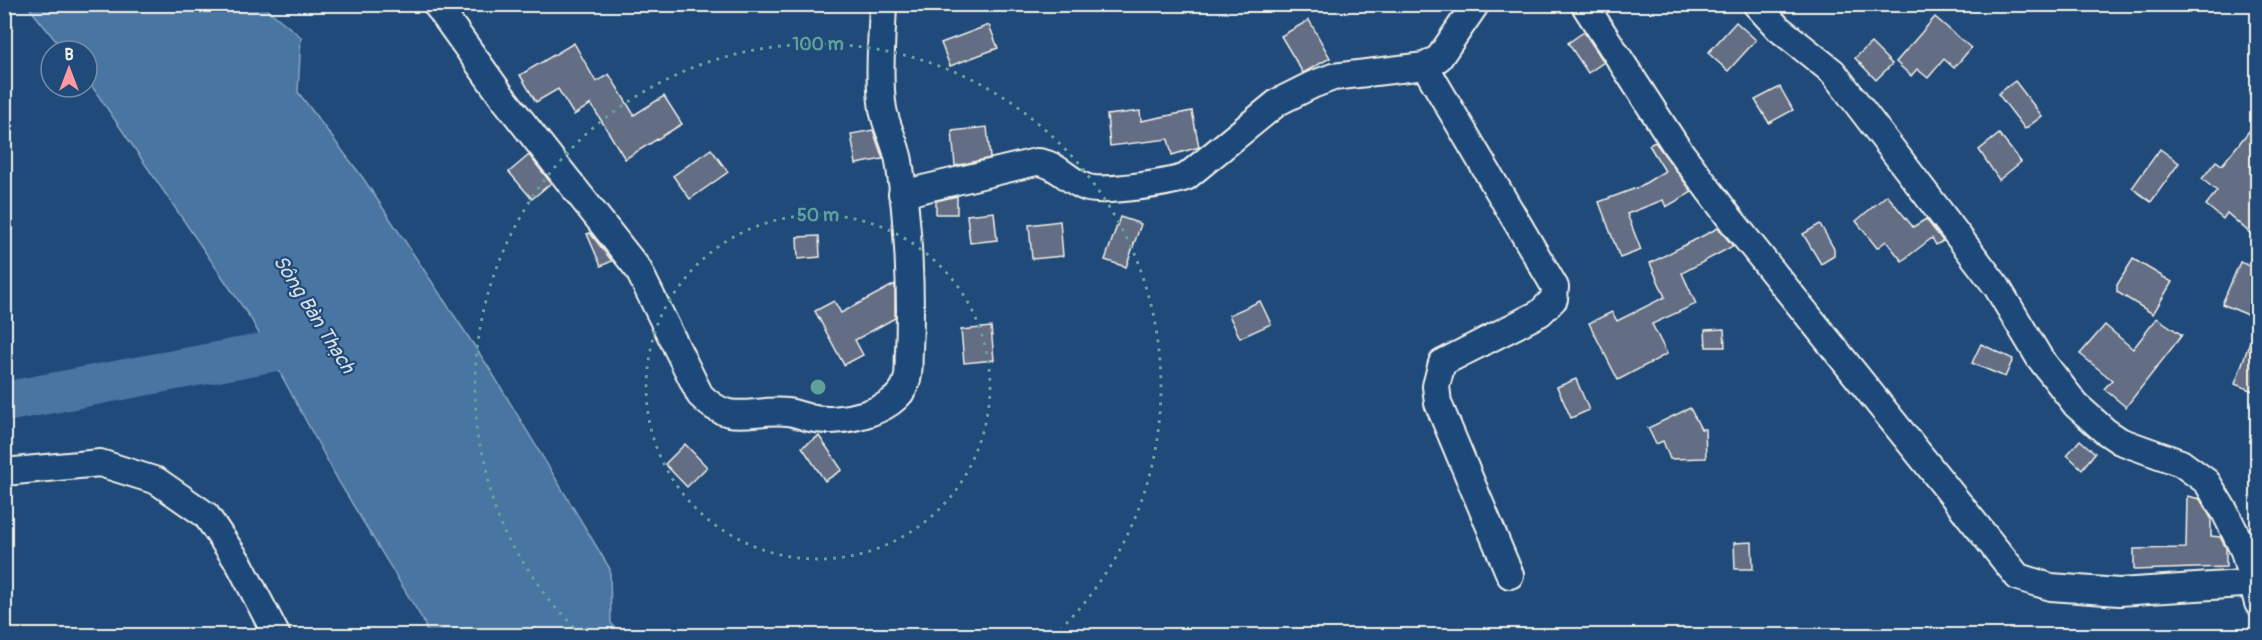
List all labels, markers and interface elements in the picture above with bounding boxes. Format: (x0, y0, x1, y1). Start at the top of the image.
text: 100 m (792, 33, 844, 56)
north arrow (39, 39, 99, 99)
text: B (64, 45, 74, 65)
text: 50 m (797, 204, 839, 227)
water label: Sông Bàn Thạch (268, 250, 361, 379)
centre of rings (808, 377, 828, 397)

